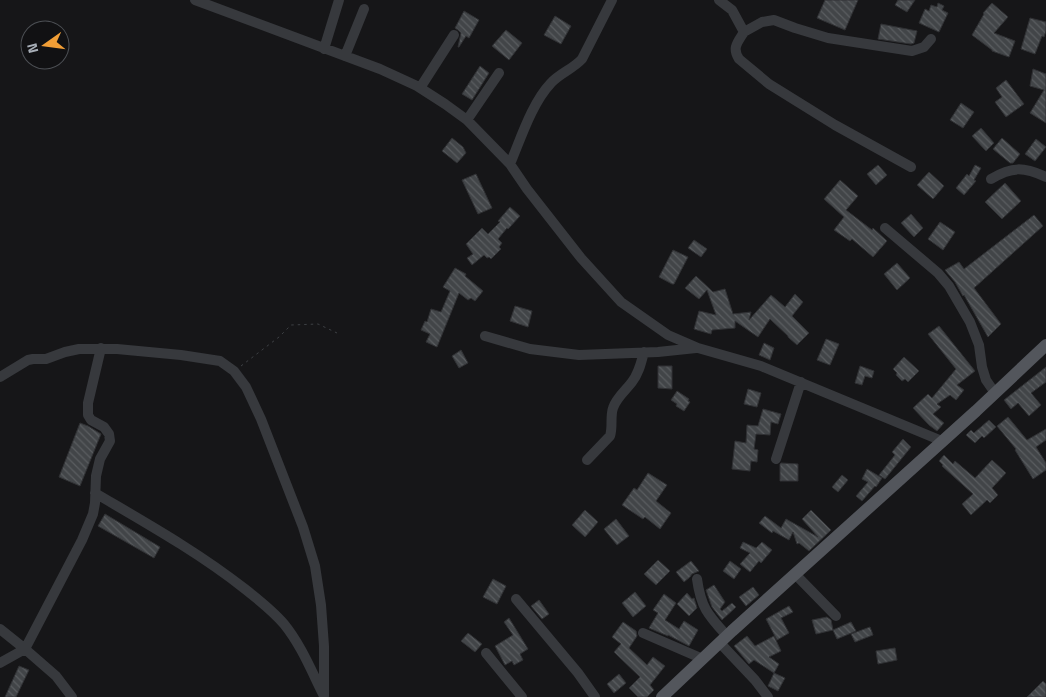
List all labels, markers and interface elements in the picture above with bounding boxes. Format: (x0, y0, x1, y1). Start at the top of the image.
north arrow (20, 20, 70, 70)
text: N (21, 41, 43, 56)

